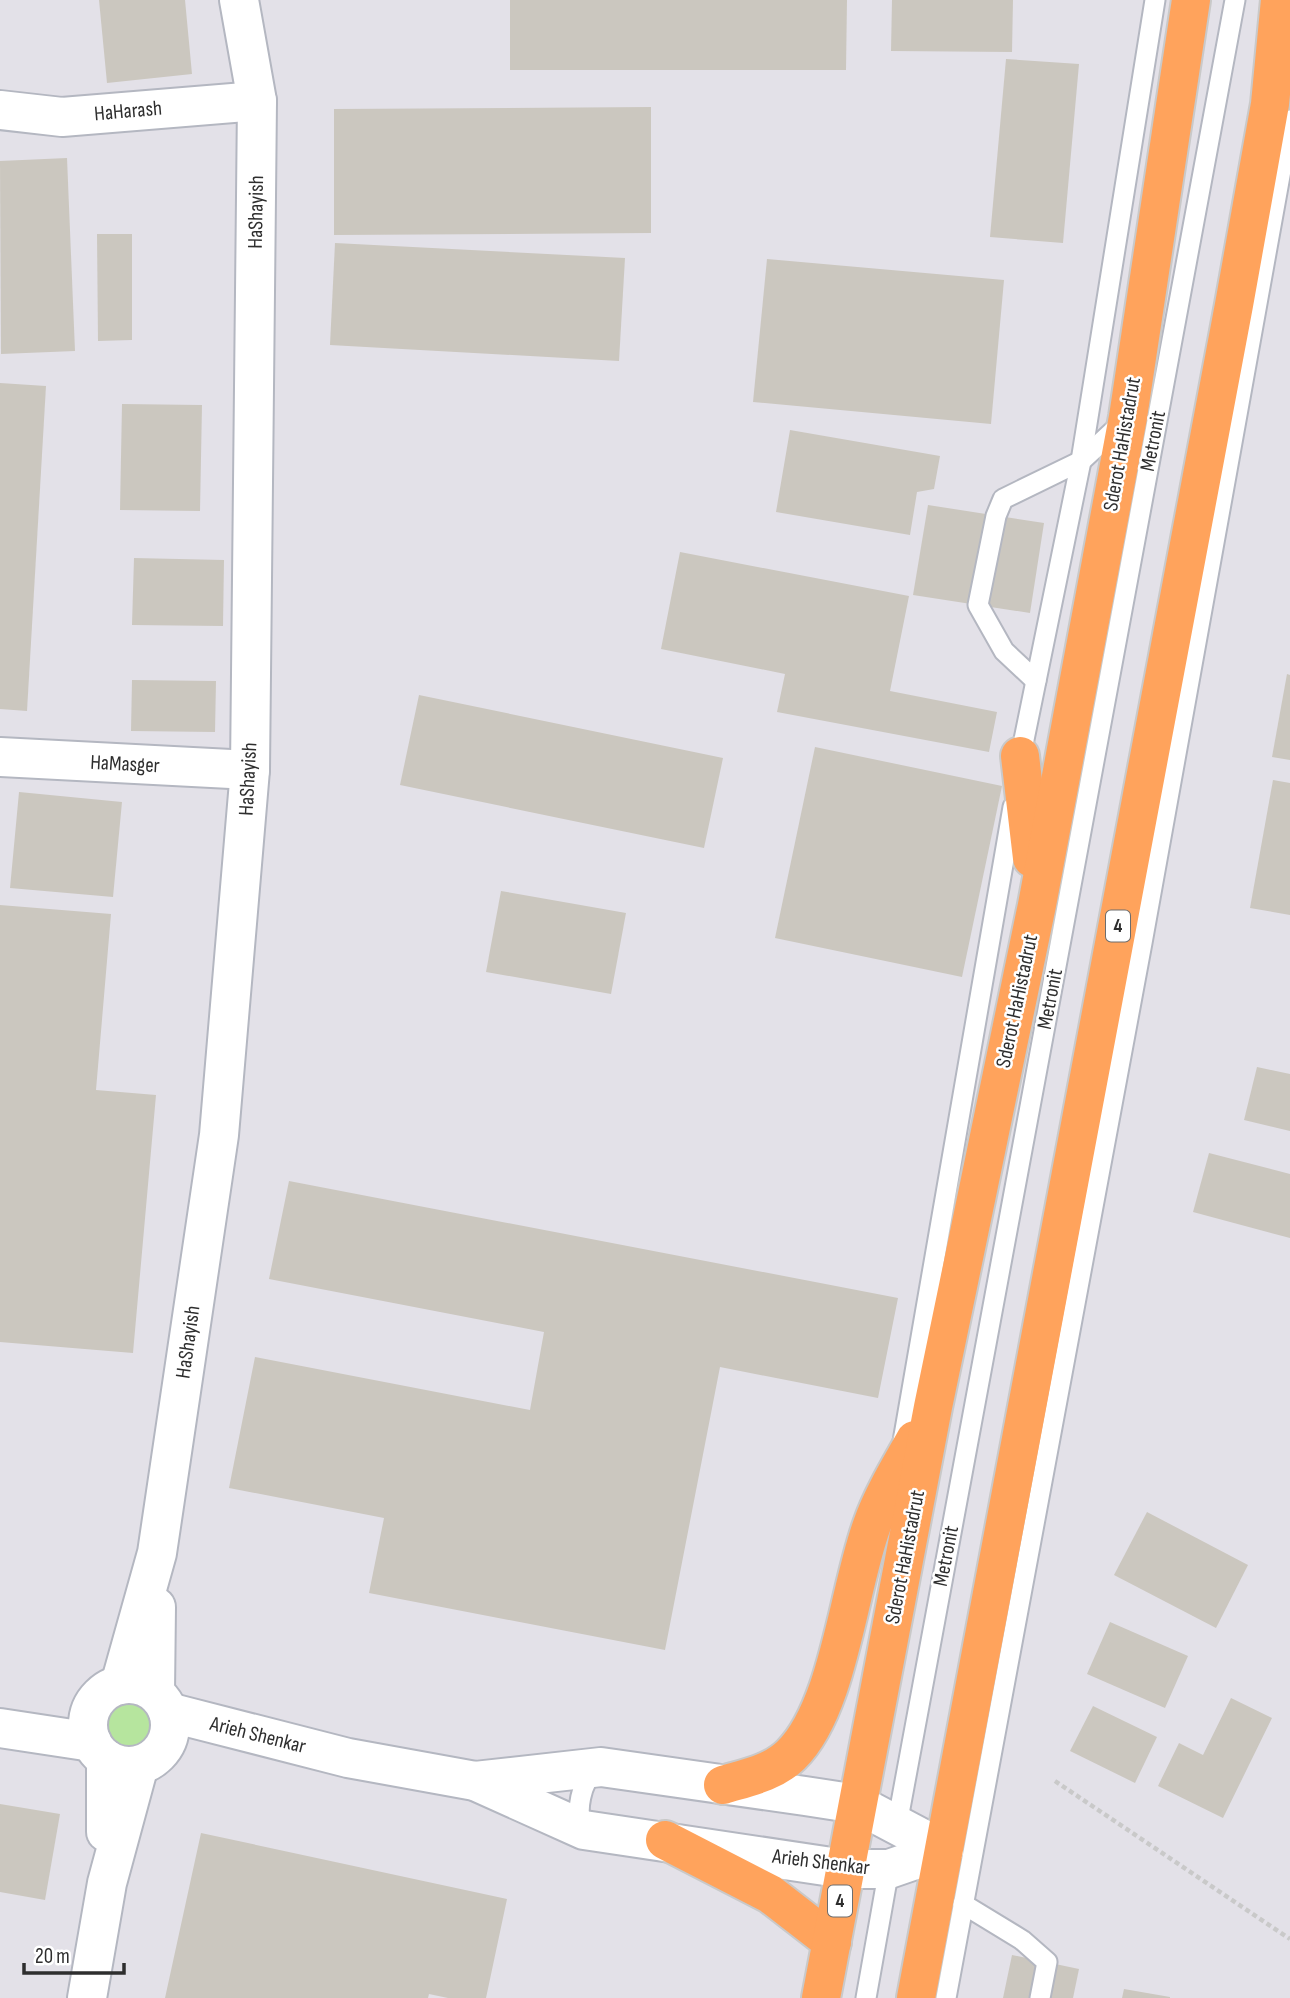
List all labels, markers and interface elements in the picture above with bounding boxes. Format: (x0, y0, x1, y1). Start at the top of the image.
street label: HaHarash (93, 96, 163, 126)
street label: HaShayish (243, 175, 269, 249)
street label: Sderot HaHistadrut (1098, 375, 1146, 513)
street label: Metronit (1135, 409, 1171, 473)
street label: HaShayish (234, 742, 262, 816)
street label: HaMasger (90, 750, 160, 778)
road number: 4 (1106, 910, 1130, 942)
street label: Sderot HaHistadrut (991, 932, 1043, 1070)
street label: Metronit (1032, 967, 1068, 1031)
street label: HaShayish (171, 1304, 205, 1380)
street label: Sderot HaHistadrut (880, 1488, 930, 1626)
street label: Metronit (928, 1524, 964, 1588)
street label: Arieh Shenkar (207, 1711, 308, 1759)
street label: Arieh Shenkar (770, 1844, 871, 1880)
road number: 4 (828, 1885, 852, 1916)
scale bar (24, 1932, 124, 1976)
text: 20 m (35, 1944, 70, 1969)

